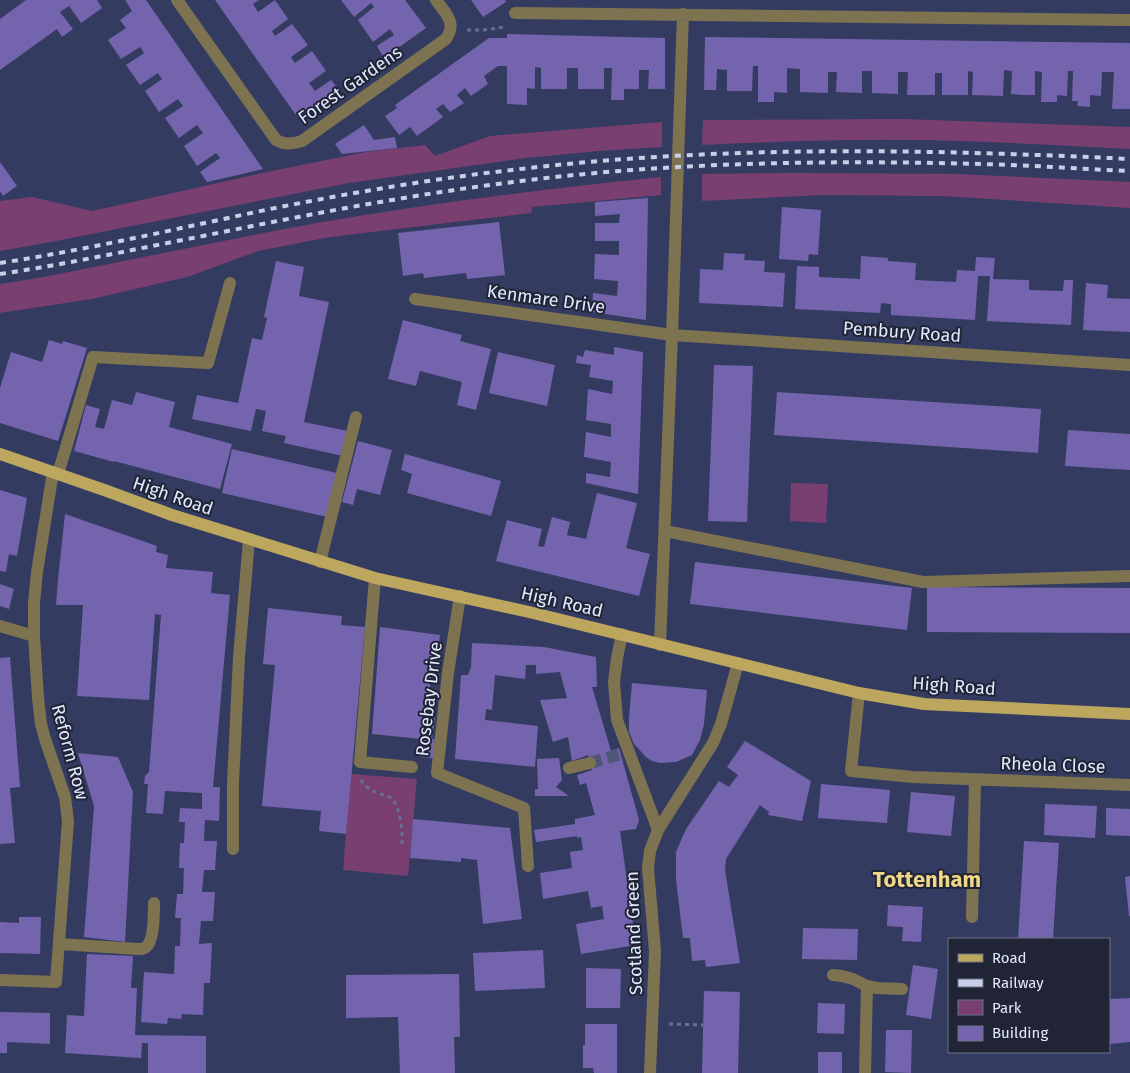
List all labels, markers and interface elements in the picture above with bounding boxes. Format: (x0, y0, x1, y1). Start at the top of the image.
street label: Forest Gardens (294, 41, 406, 129)
street label: Kenmare Drive (485, 280, 607, 318)
street label: Pembury Road (842, 317, 962, 347)
street label: High Road (130, 472, 216, 520)
street label: High Road (519, 582, 605, 622)
street label: Rosebay Drive (411, 640, 447, 758)
street label: High Road (912, 672, 996, 700)
street label: Reform Row (47, 702, 93, 802)
street label: Rheola Close (1000, 752, 1106, 778)
district label: Tottenham (873, 866, 981, 893)
street label: Scotland Green (621, 871, 647, 995)
legend (948, 938, 1110, 1053)
text: Road (992, 949, 1027, 967)
text: Railway (992, 974, 1044, 992)
text: Park (992, 999, 1022, 1017)
text: Building (992, 1024, 1048, 1042)

